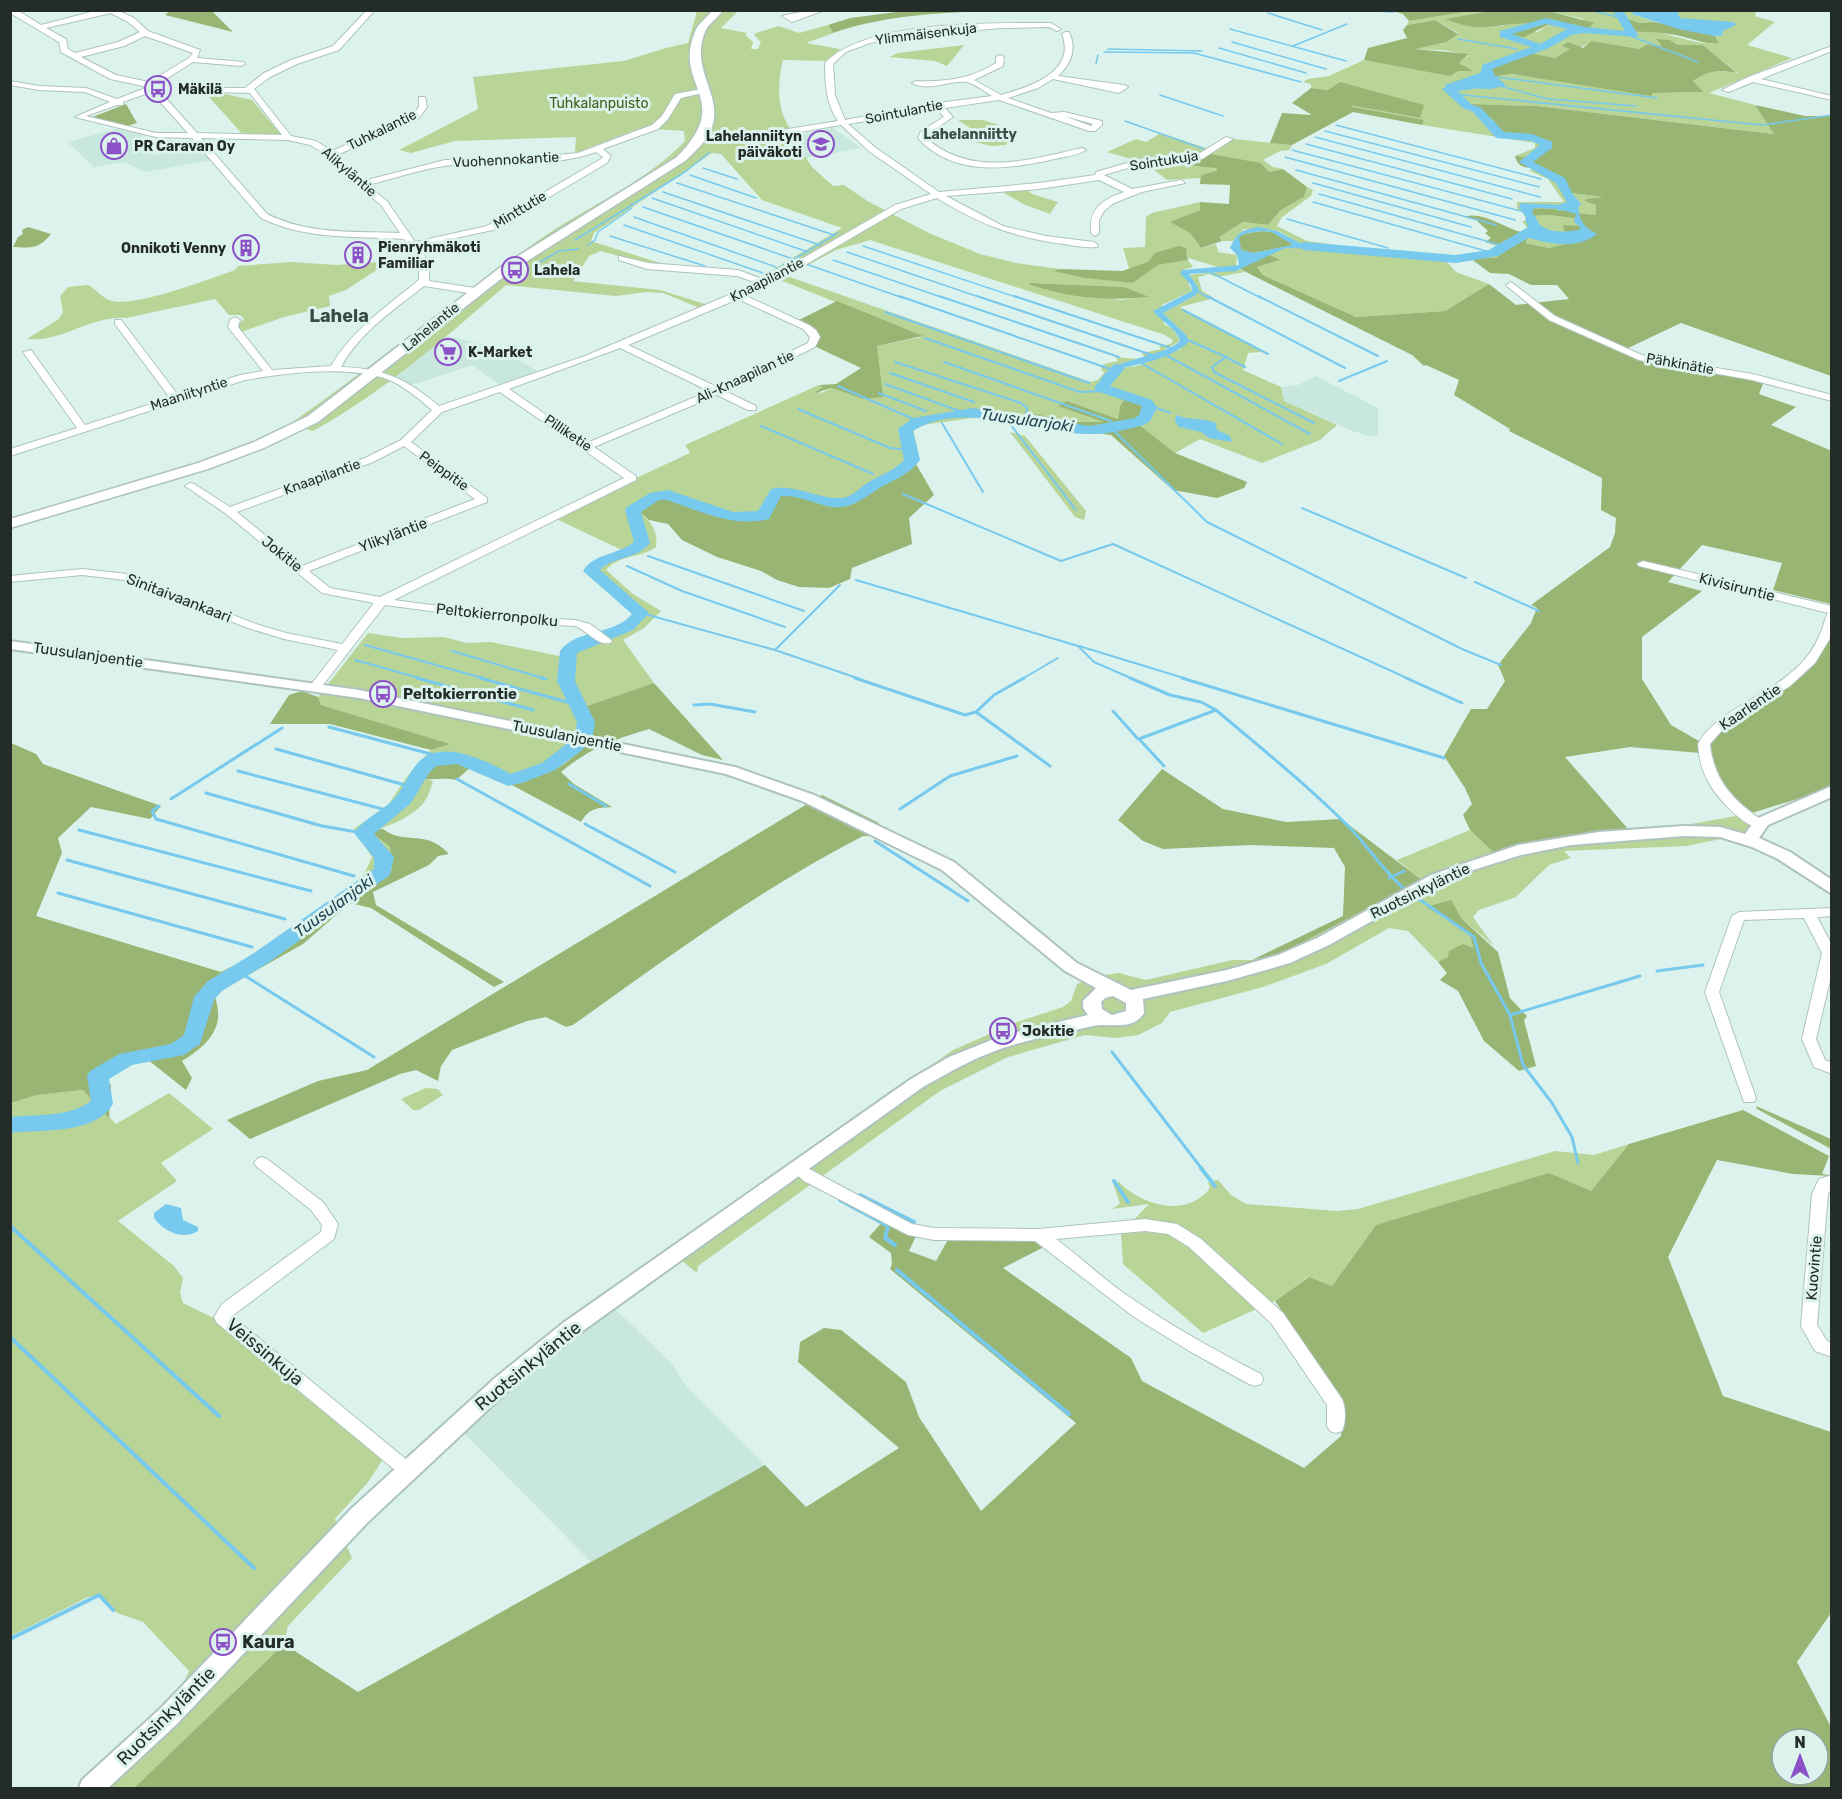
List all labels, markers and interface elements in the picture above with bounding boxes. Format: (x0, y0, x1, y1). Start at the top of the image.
street label: Ylimmäisenkuja (874, 19, 978, 49)
bus stop icon: Mäkilä (143, 74, 173, 104)
place label: Mäkilä (178, 81, 222, 98)
park label: Tuhkalanpuisto (549, 95, 649, 112)
street label: Sointulantie (864, 96, 944, 128)
street label: Tuhkalantie (345, 106, 420, 154)
district label: Lahelanniitty (923, 126, 1018, 143)
place label: Lahelanniityn päiväkoti (706, 128, 802, 161)
school or university icon: Lahelanniityn päiväkoti (806, 129, 836, 159)
shop icon: PR Caravan Oy (99, 131, 129, 161)
place label: PR Caravan Oy (134, 138, 236, 155)
street label: Alikyläntie (318, 143, 380, 201)
street label: Sointukuja (1128, 147, 1200, 175)
street label: Vuohennokantie (452, 149, 560, 171)
street label: Minttutie (490, 187, 550, 232)
building icon: Onnikoti Venny (231, 233, 261, 263)
place label: Pienryhmäkoti Familiar (378, 239, 481, 272)
place label: Onnikoti Venny (121, 240, 227, 257)
building icon: Pienryhmäkoti Familiar (343, 240, 373, 270)
street label: Knaapilantie (727, 254, 807, 306)
bus stop icon: Lahela (500, 255, 530, 285)
place label: Lahela (534, 262, 580, 279)
street label: Lahelantie (399, 299, 463, 355)
district label: Lahela (309, 305, 369, 327)
supermarket icon: K-Market (433, 337, 463, 367)
place label: K-Market (468, 344, 533, 361)
street label: Ali-Knaapilan tie (693, 347, 797, 407)
street label: Pähkinätie (1645, 350, 1715, 378)
street label: Maaniityntie (148, 373, 230, 414)
water label: Tuusulanjoki (979, 404, 1076, 436)
street label: Pilliketie (541, 411, 595, 455)
street label: Peippitie (416, 447, 472, 495)
street label: Knaapilantie (281, 455, 363, 499)
street label: Ylikyläntie (356, 514, 430, 556)
street label: Jokitie (258, 532, 306, 576)
street label: Kivisiruntie (1697, 569, 1777, 605)
street label: Sinitaivaankaari (124, 570, 234, 626)
street label: Peltokierronpolku (435, 600, 559, 630)
street label: Tuusulanjoentie (32, 638, 144, 672)
bus stop icon: Peltokierrontie (368, 679, 398, 709)
street label: Kaarlentie (1716, 680, 1784, 734)
place label: Peltokierrontie (403, 685, 517, 703)
street label: Tuusulanjoentie (511, 717, 623, 755)
street label: Ruotsinkyläntie (1367, 859, 1473, 923)
water label: Tuusulanjoki (291, 870, 378, 941)
bus stop icon: Jokitie (988, 1016, 1018, 1046)
place label: Jokitie (1022, 1022, 1075, 1040)
street label: Kuovintie (1802, 1235, 1826, 1301)
street label: Veissinkuja (222, 1313, 308, 1391)
street label: Ruotsinkyläntie (471, 1317, 585, 1415)
bus stop icon: Kaura (208, 1627, 238, 1657)
place label: Kaura (242, 1631, 295, 1653)
street label: Ruotsinkyläntie (112, 1662, 220, 1770)
north arrow (1770, 1727, 1830, 1787)
text: N (1794, 1733, 1806, 1752)

